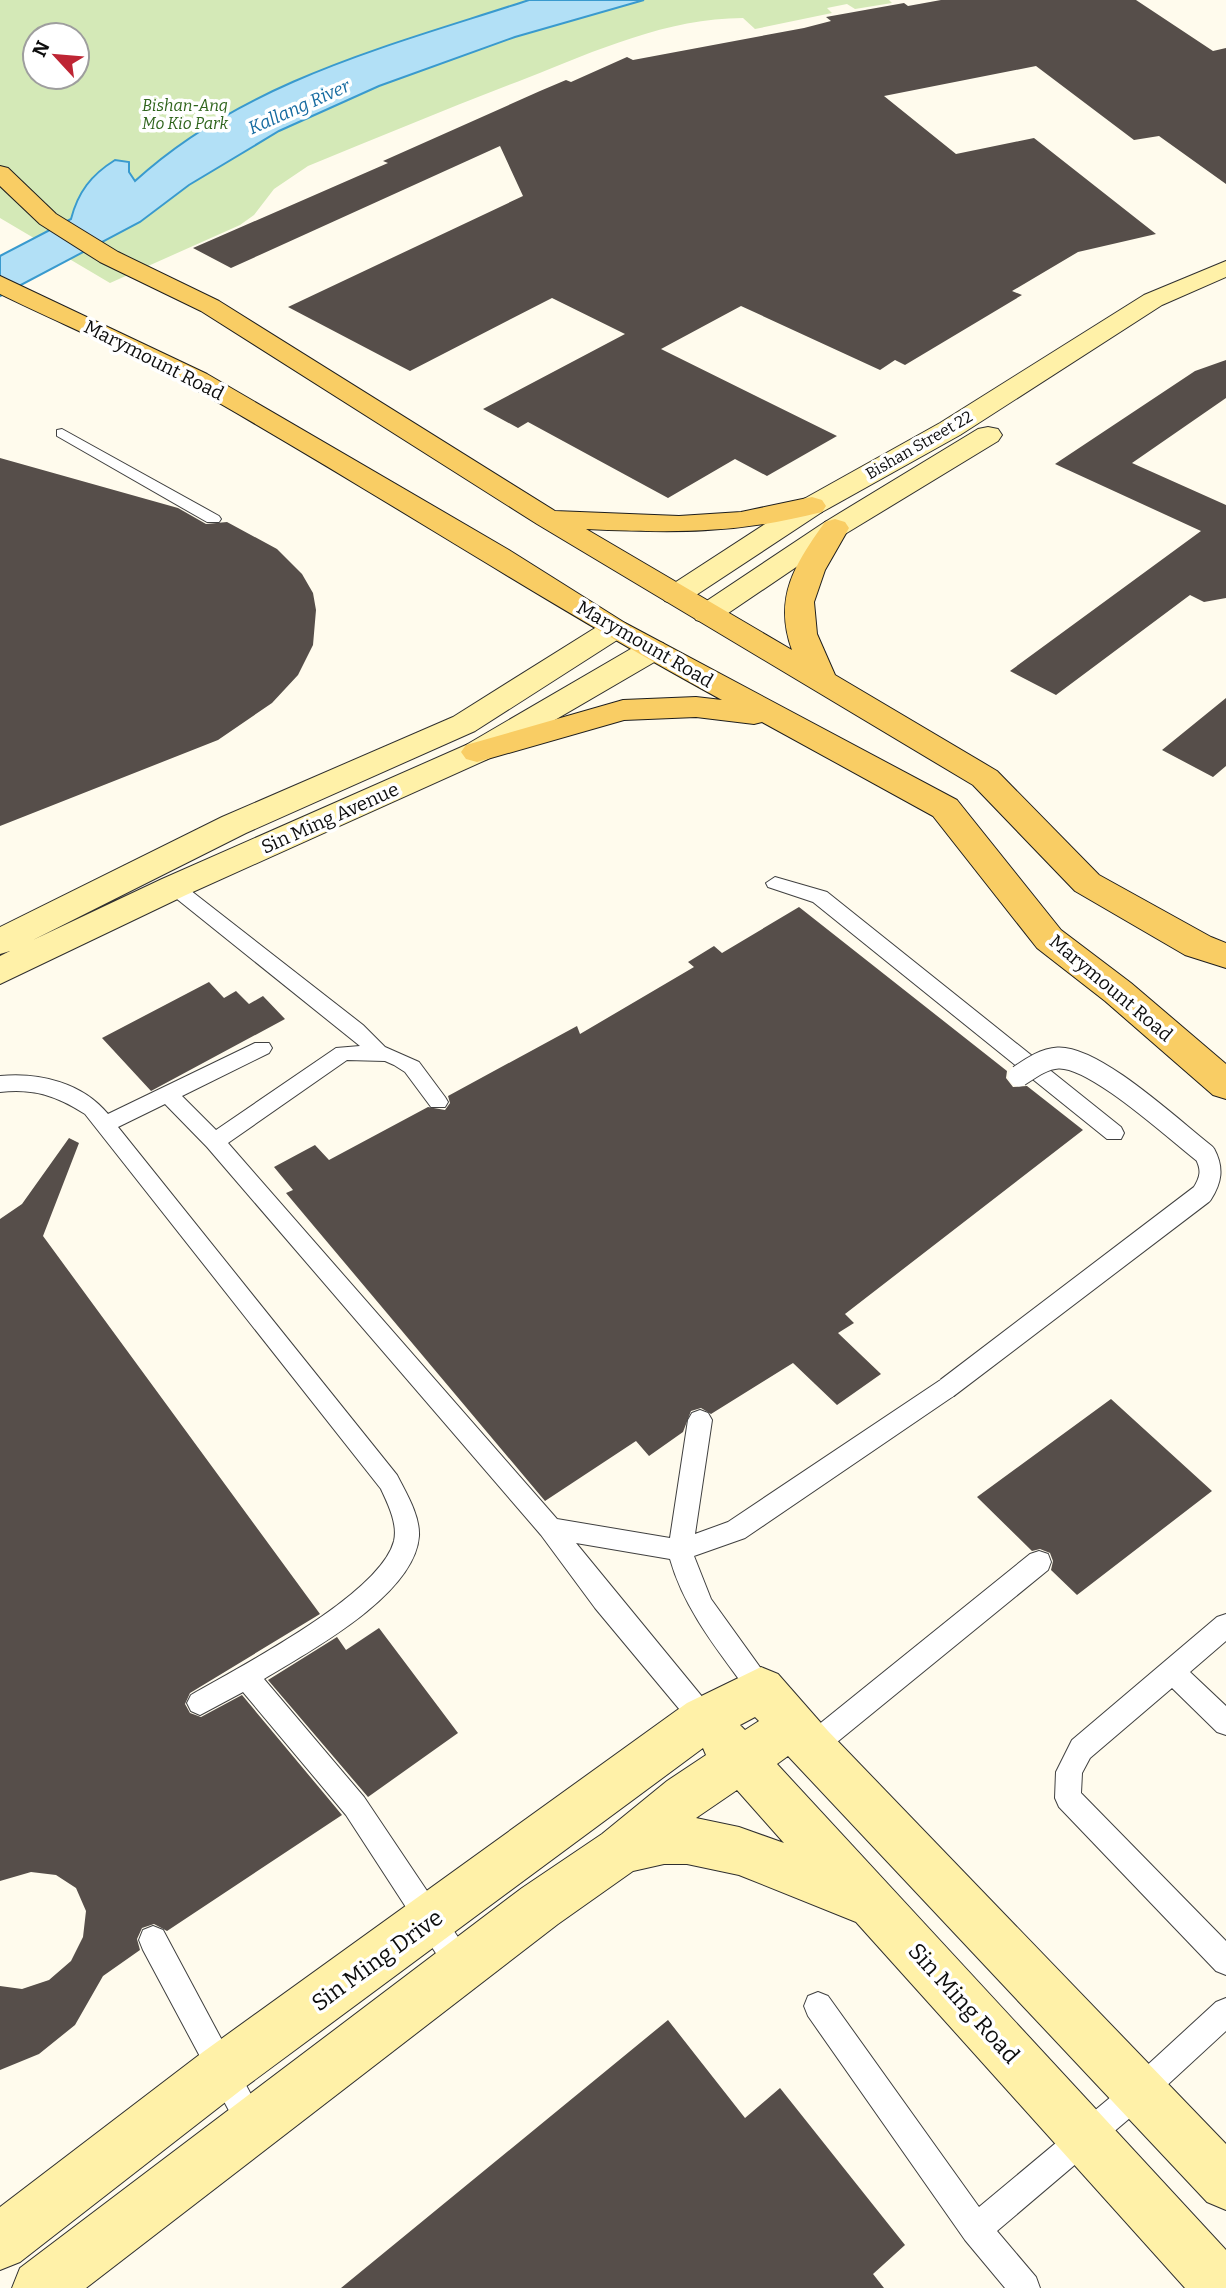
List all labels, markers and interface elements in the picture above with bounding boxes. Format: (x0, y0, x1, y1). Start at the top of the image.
north arrow (21, 21, 91, 91)
text: N (28, 37, 55, 60)
water label: Kallang River (245, 75, 354, 139)
park label: Bishan-Ang Mo Kio Park (142, 96, 228, 133)
street label: Marymount Road (80, 315, 228, 405)
street label: Bishan Street 22 (862, 407, 976, 483)
street label: Marymount Road (573, 596, 717, 692)
street label: Sin Ming Avenue (258, 777, 402, 859)
street label: Marymount Road (1045, 930, 1177, 1046)
street label: Sin Ming Drive (306, 1903, 448, 2017)
street label: Sin Ming Road (903, 1937, 1026, 2069)

